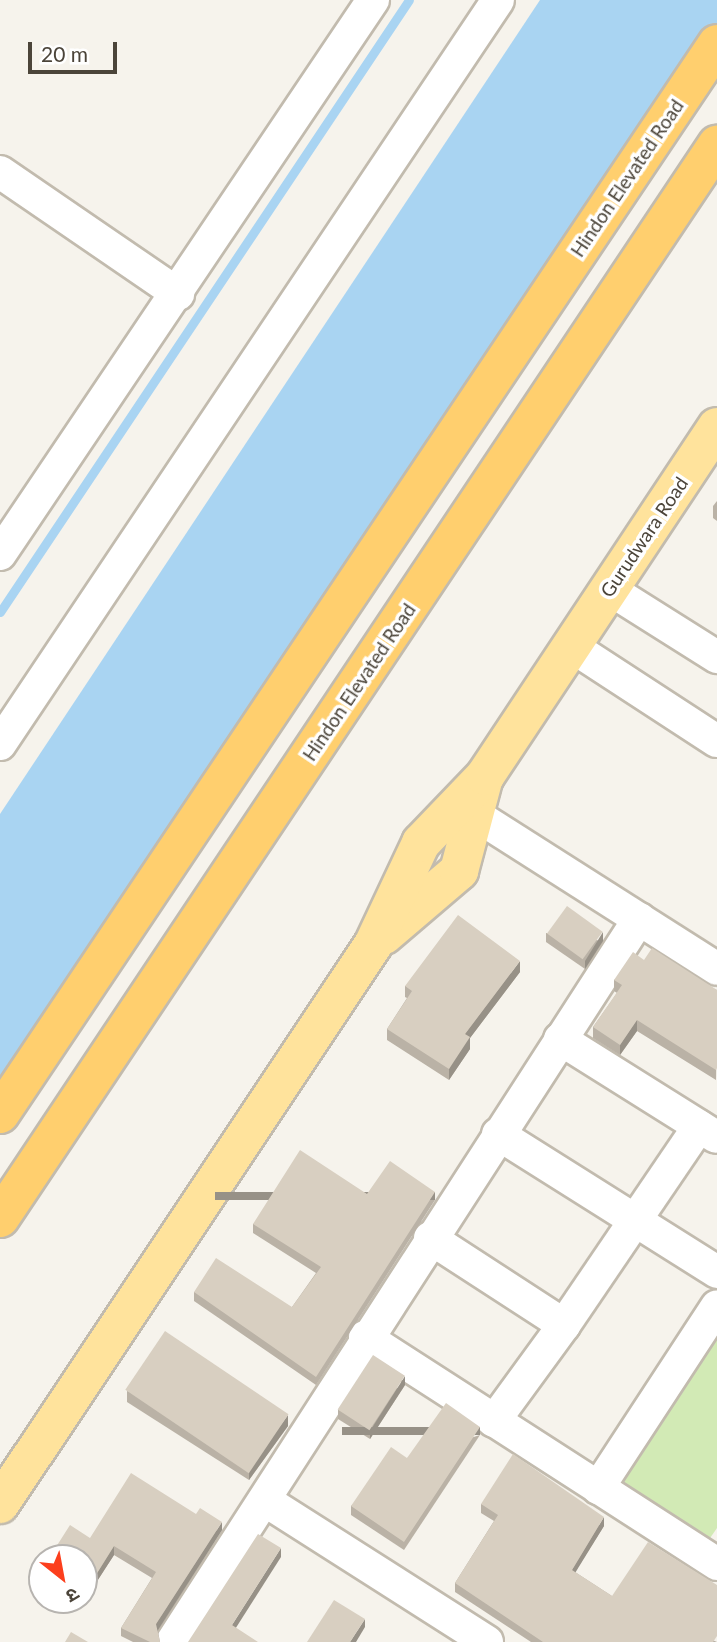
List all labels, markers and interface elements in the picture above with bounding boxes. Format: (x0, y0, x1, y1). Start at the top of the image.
scale bar (32, 28, 121, 72)
text: 20 m (41, 41, 88, 66)
street label: Hindon Elevated Road (566, 95, 688, 261)
street label: Gurudwara Road (595, 473, 693, 601)
street label: Hindon Elevated Road (298, 599, 420, 765)
north arrow (28, 1544, 98, 1614)
text: उ (62, 1583, 84, 1608)

